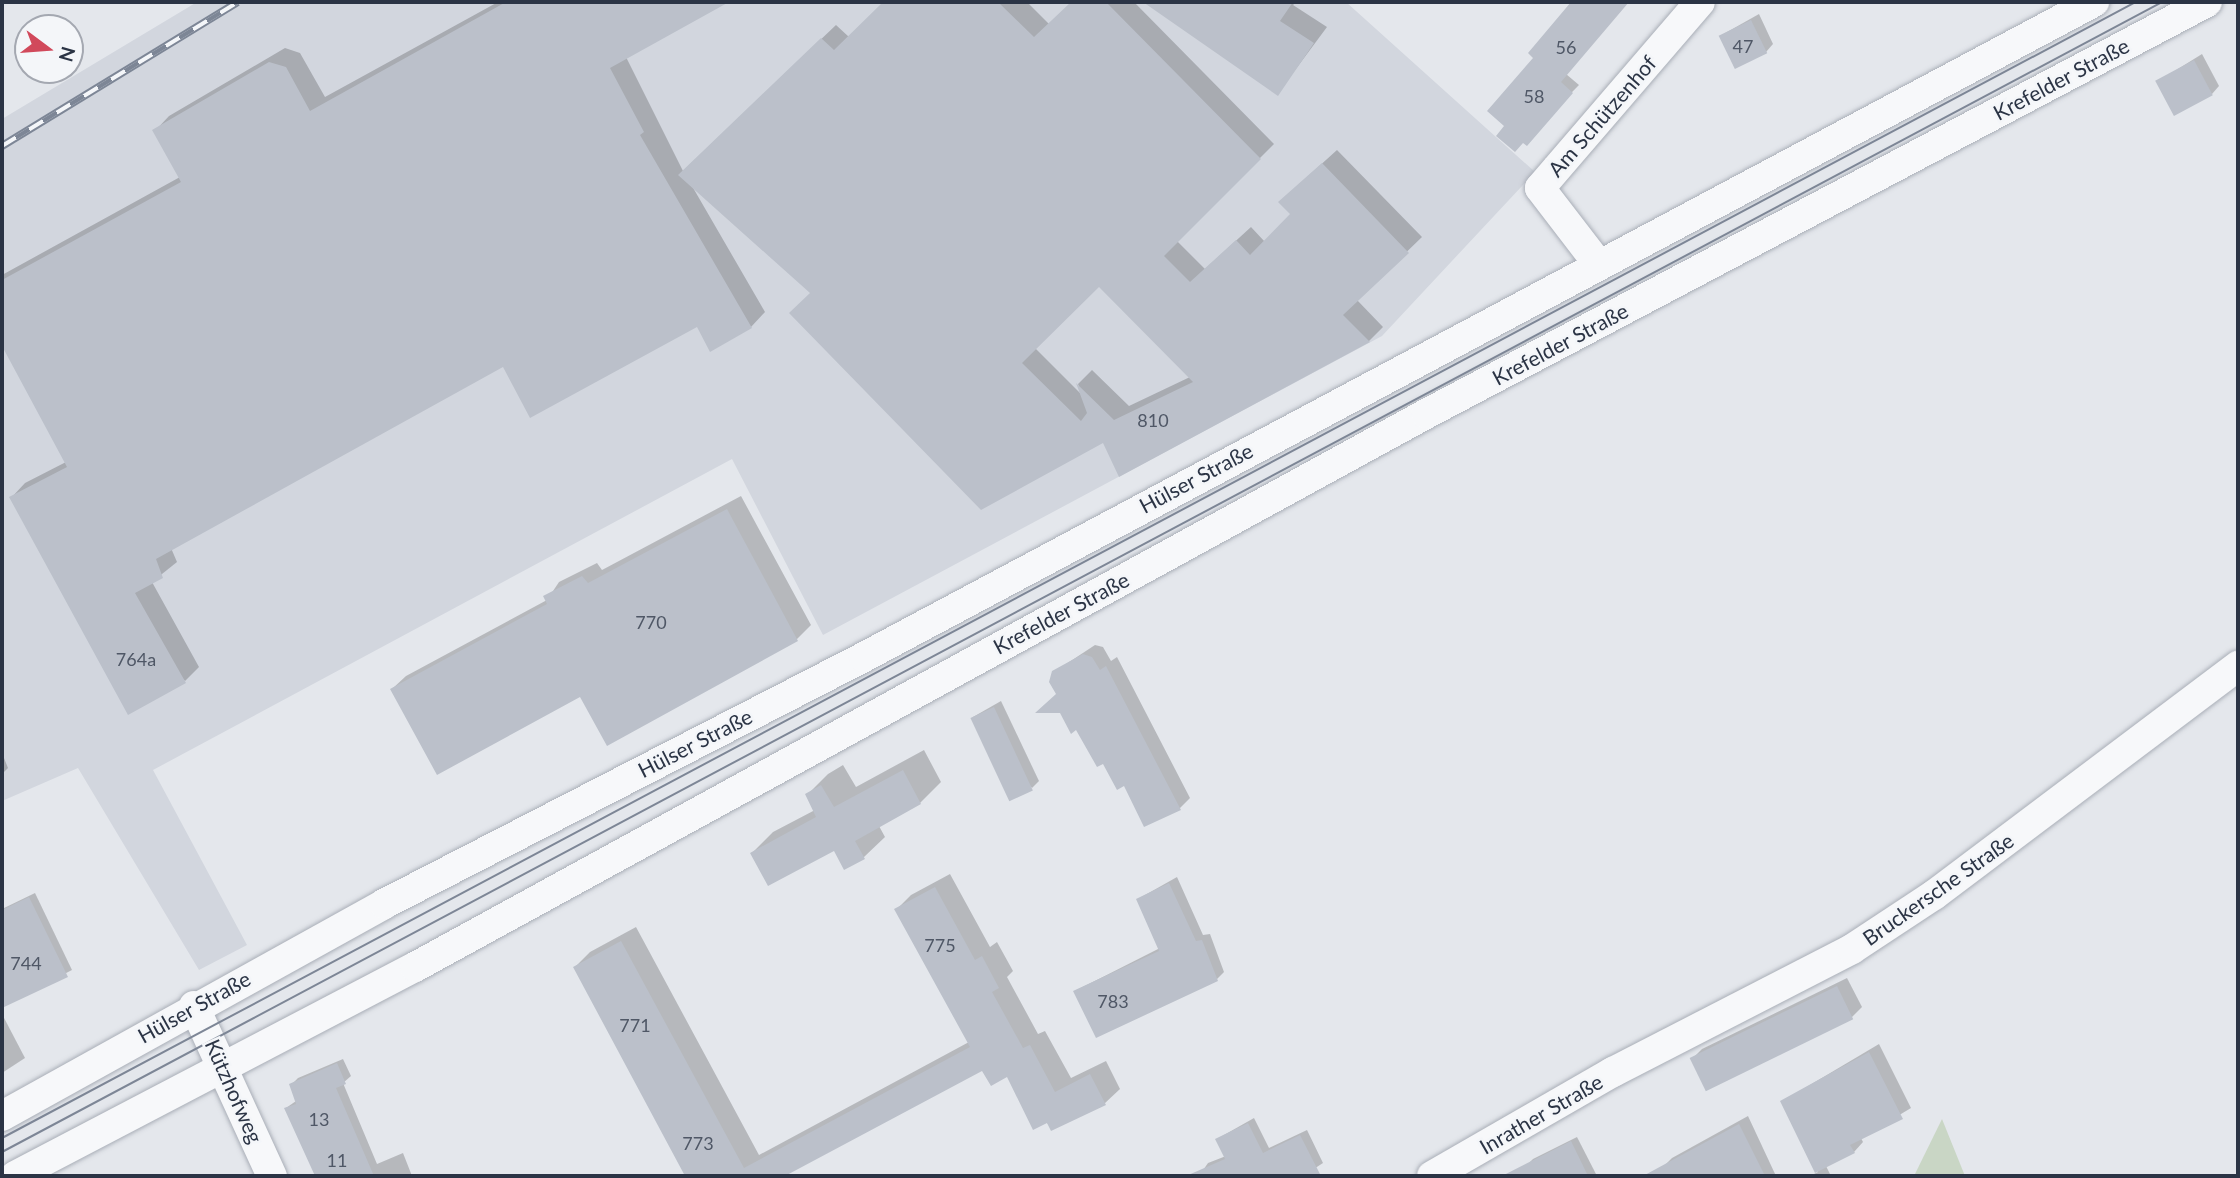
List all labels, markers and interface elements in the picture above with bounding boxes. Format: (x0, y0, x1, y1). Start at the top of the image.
north arrow (14, 14, 84, 84)
street label: Krefelder Straße (1989, 33, 2133, 125)
house number: 47 (1733, 35, 1753, 57)
house number: 56 (1556, 36, 1576, 58)
text: N (55, 44, 81, 65)
street label: Am Schützenhof (1543, 50, 1661, 182)
house number: 58 (1524, 85, 1544, 107)
street label: Krefelder Straße (1488, 298, 1632, 390)
house number: 810 (1137, 409, 1169, 431)
street label: Hülser Straße (1135, 437, 1257, 519)
street label: Krefelder Straße (989, 567, 1133, 659)
house number: 770 (635, 611, 667, 633)
house number: 764a (116, 648, 156, 670)
street label: Hülser Straße (633, 703, 757, 783)
street label: Bruckersche Straße (1858, 828, 2018, 950)
house number: 775 (924, 934, 956, 956)
house number: 744 (10, 952, 42, 974)
street label: Hülser Straße (133, 966, 255, 1048)
house number: 783 (1097, 990, 1129, 1012)
house number: 771 (619, 1014, 651, 1036)
street label: Kützhofweg (200, 1035, 268, 1147)
street label: Inrather Straße (1475, 1069, 1607, 1159)
house number: 13 (309, 1108, 329, 1130)
house number: 773 (682, 1132, 714, 1154)
house number: 11 (327, 1149, 347, 1171)

